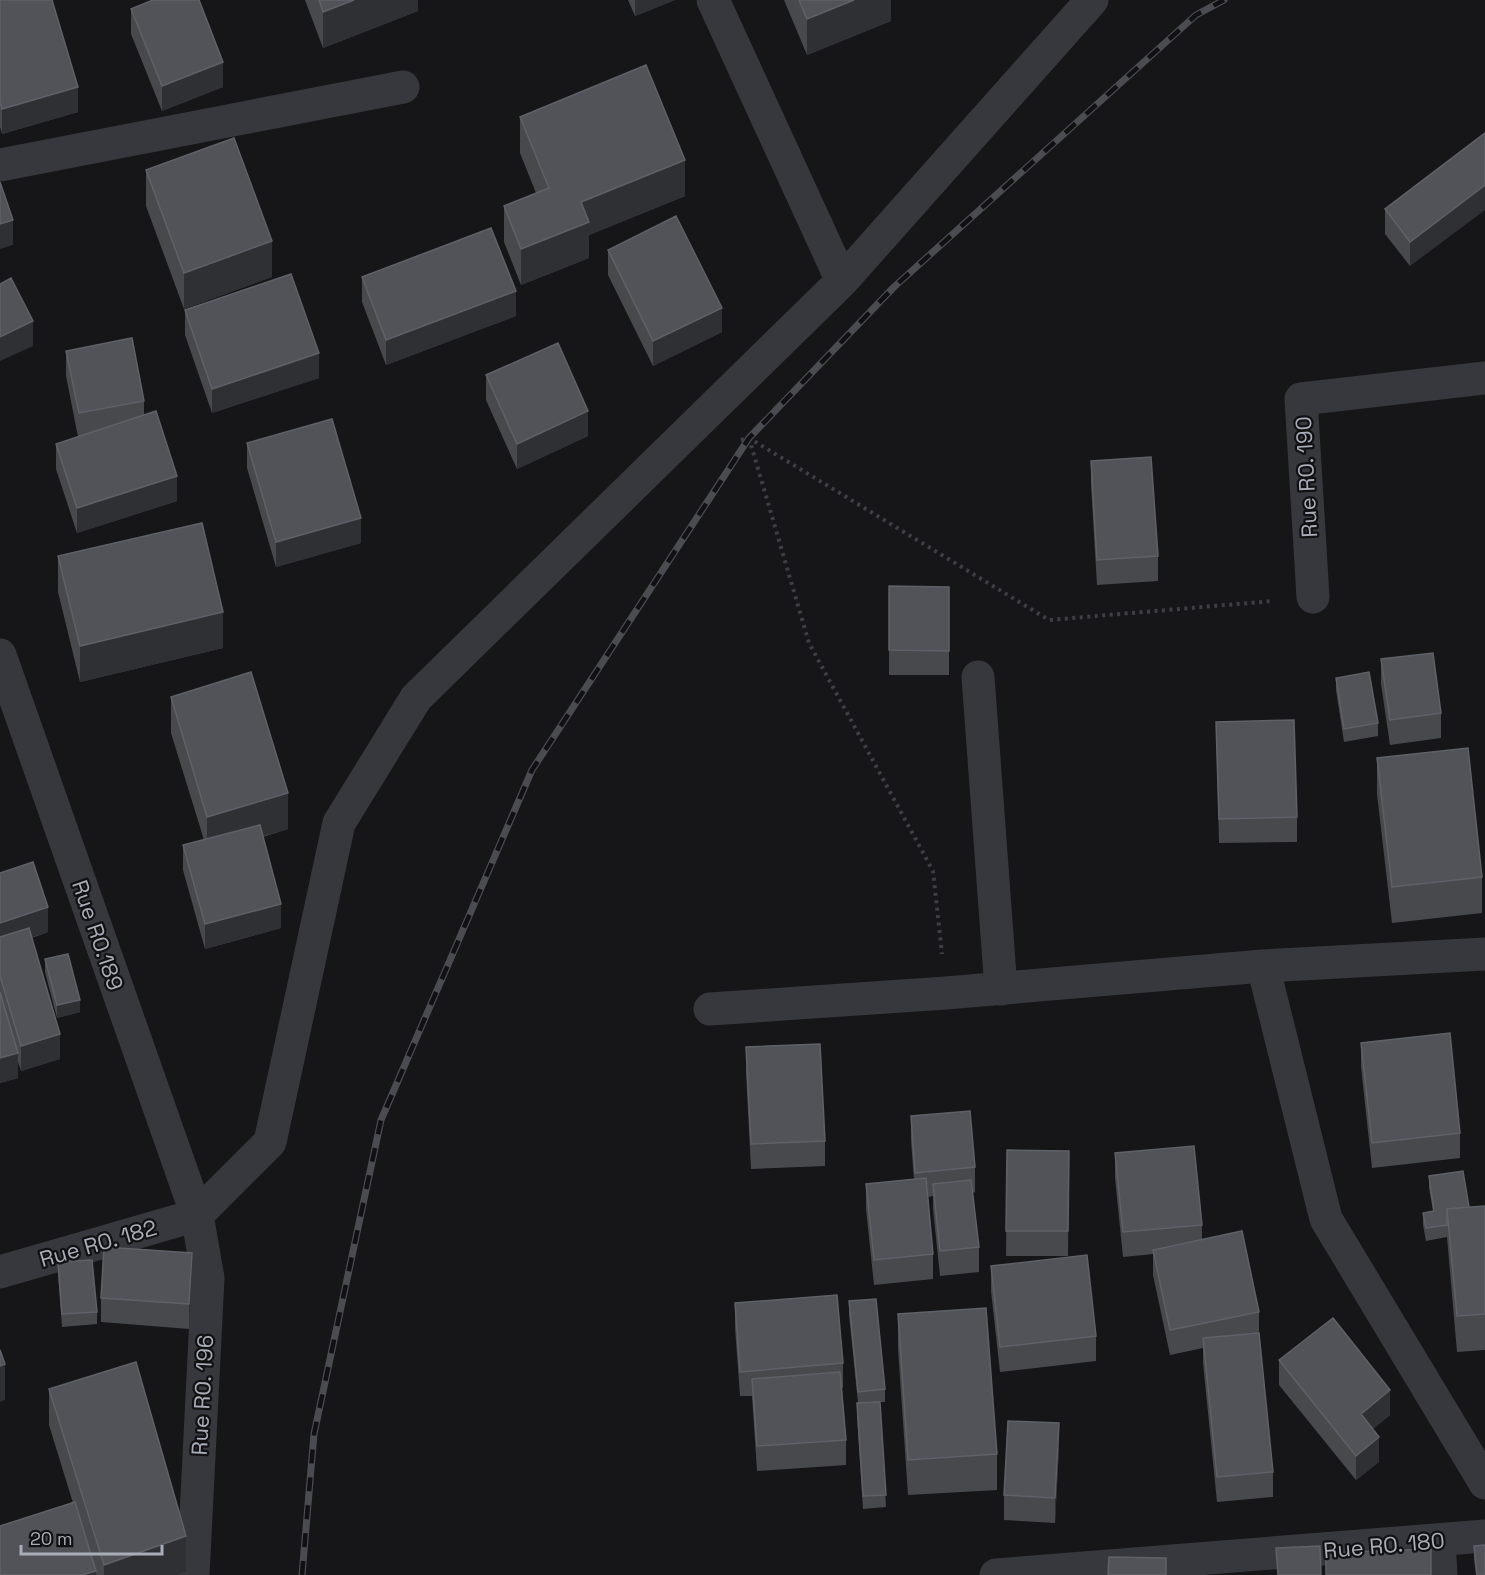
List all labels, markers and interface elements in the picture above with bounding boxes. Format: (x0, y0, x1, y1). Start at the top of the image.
street label: Rue RO. 190 (1289, 416, 1323, 538)
street label: Rue RO.189 (66, 876, 130, 994)
street label: Rue RO. 182 (36, 1213, 160, 1273)
street label: Rue RO. 196 (185, 1334, 219, 1456)
scale bar (21, 1518, 162, 1556)
street label: Rue RO. 180 (1322, 1526, 1446, 1564)
text: 20 m (30, 1527, 73, 1550)

